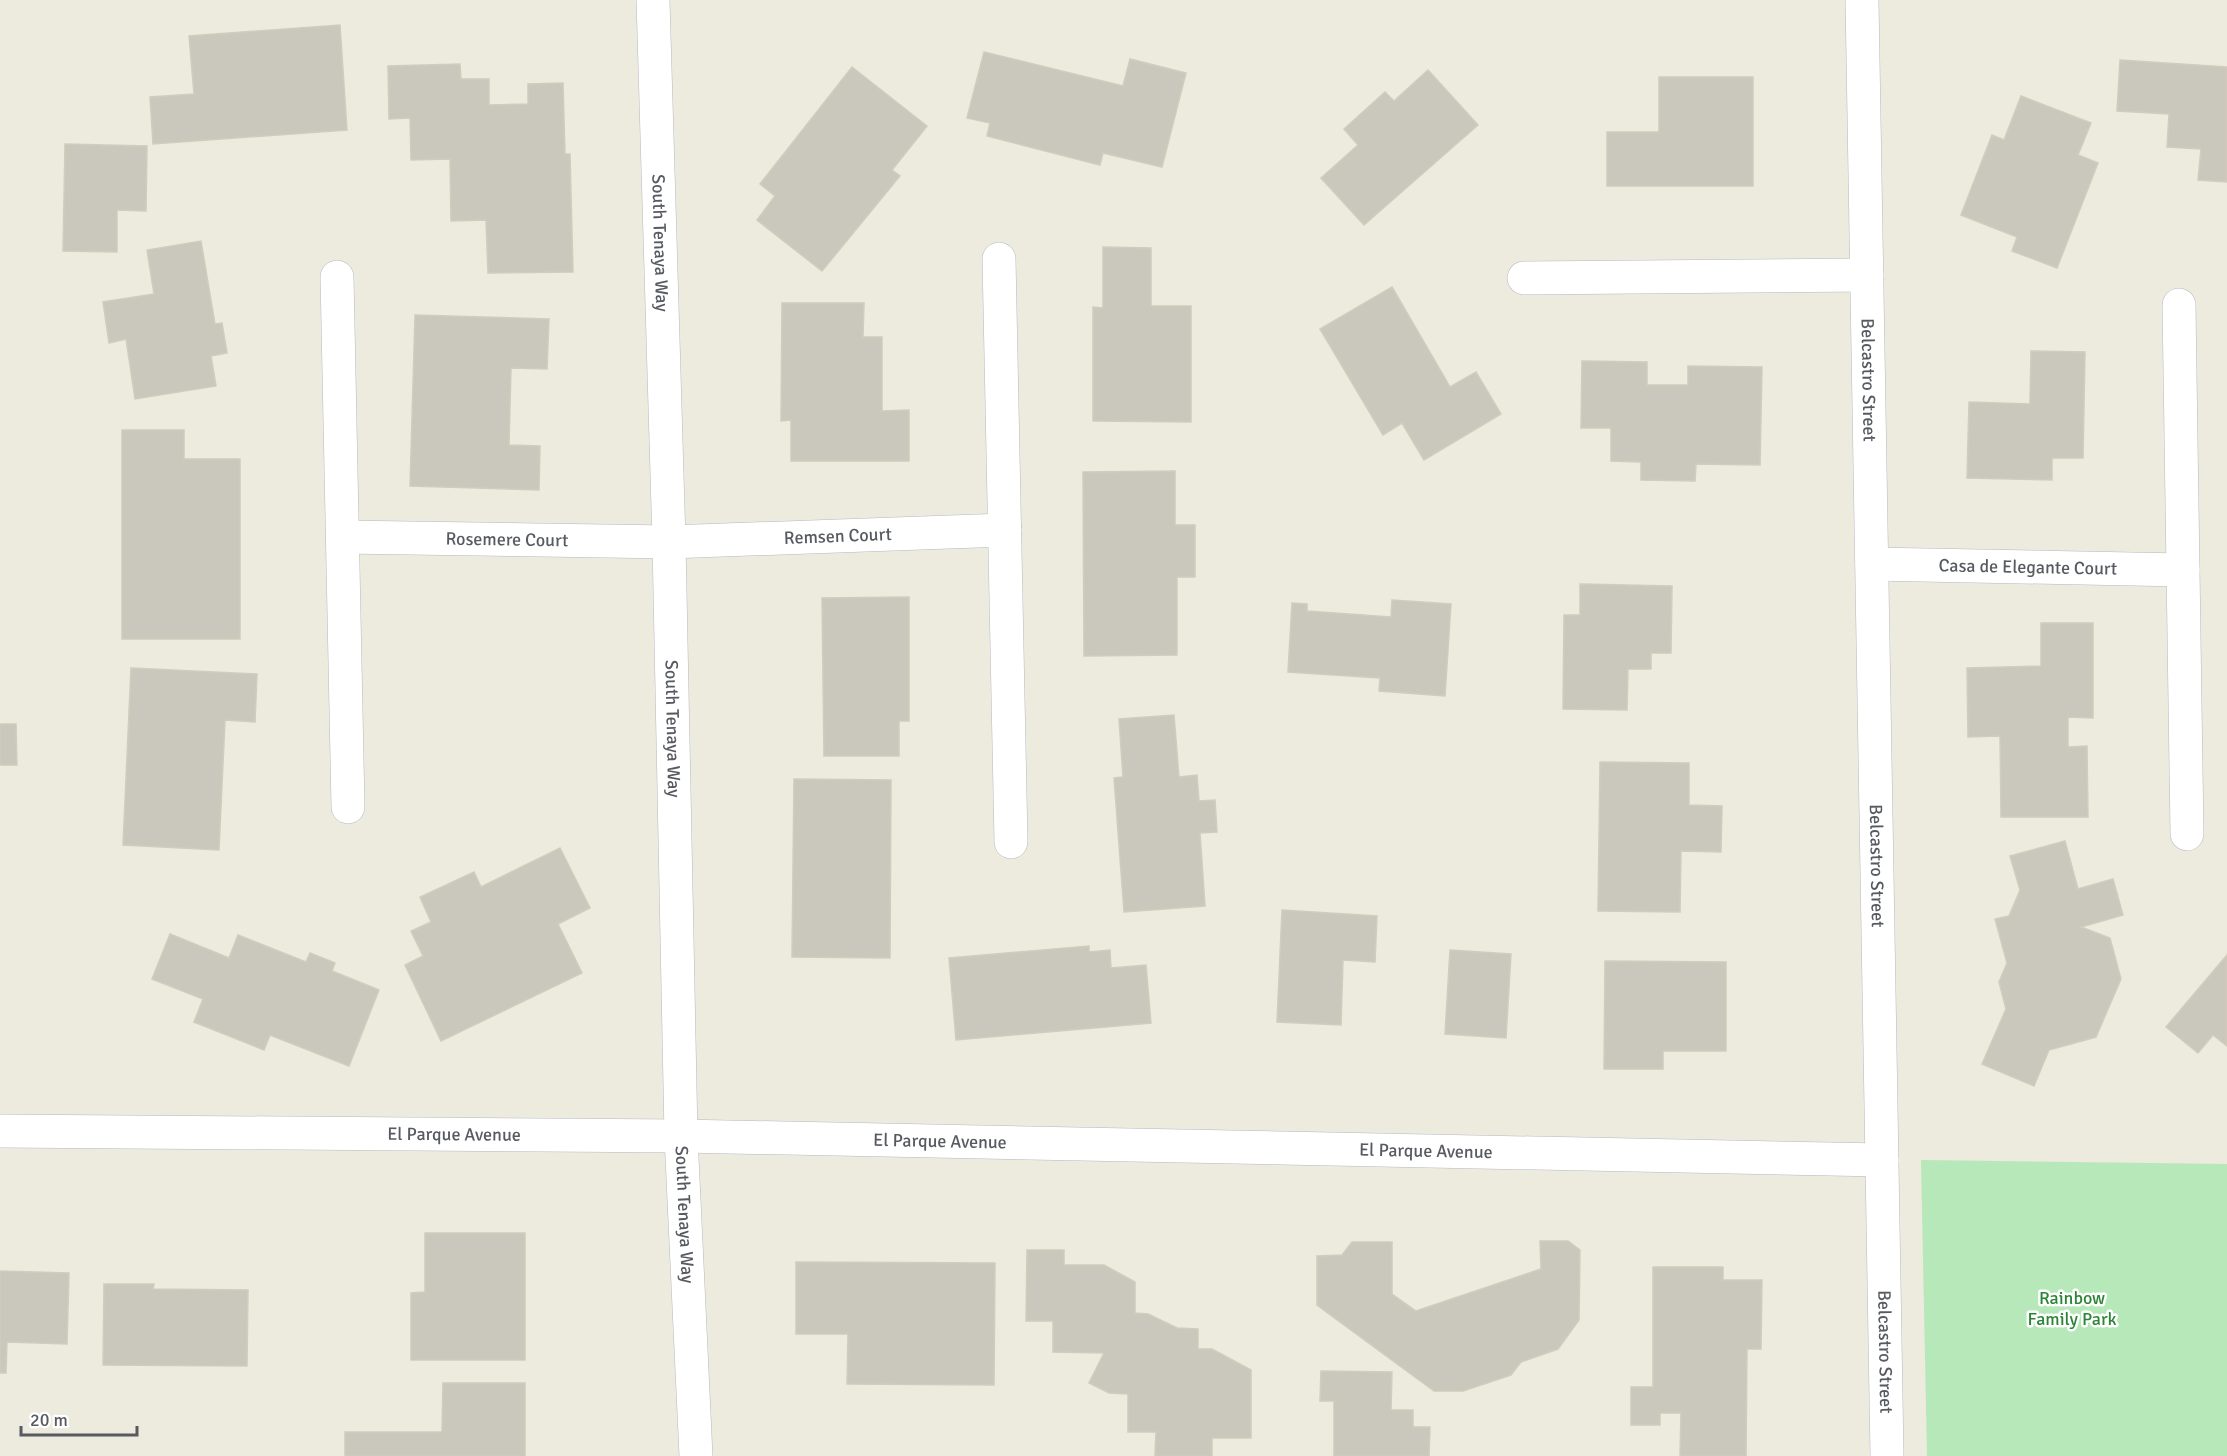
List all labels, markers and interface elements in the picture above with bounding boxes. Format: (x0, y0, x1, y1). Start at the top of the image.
street label: South Tenaya Way (647, 174, 673, 313)
street label: Belcastro Street (1856, 318, 1881, 442)
street label: Remsen Court (784, 523, 892, 549)
street label: Rosemere Court (445, 528, 569, 551)
street label: Casa de Elegante Court (1938, 554, 2117, 580)
street label: South Tenaya Way (660, 660, 685, 798)
street label: Belcastro Street (1865, 804, 1889, 928)
street label: El Parque Avenue (387, 1123, 521, 1146)
street label: El Parque Avenue (873, 1129, 1007, 1154)
street label: El Parque Avenue (1359, 1139, 1493, 1163)
street label: South Tenaya Way (670, 1145, 699, 1284)
park label: Rainbow Family Park (2027, 1287, 2117, 1330)
street label: Belcastro Street (1873, 1290, 1897, 1414)
scale bar (21, 1399, 136, 1437)
text: 20 m (30, 1409, 68, 1431)

